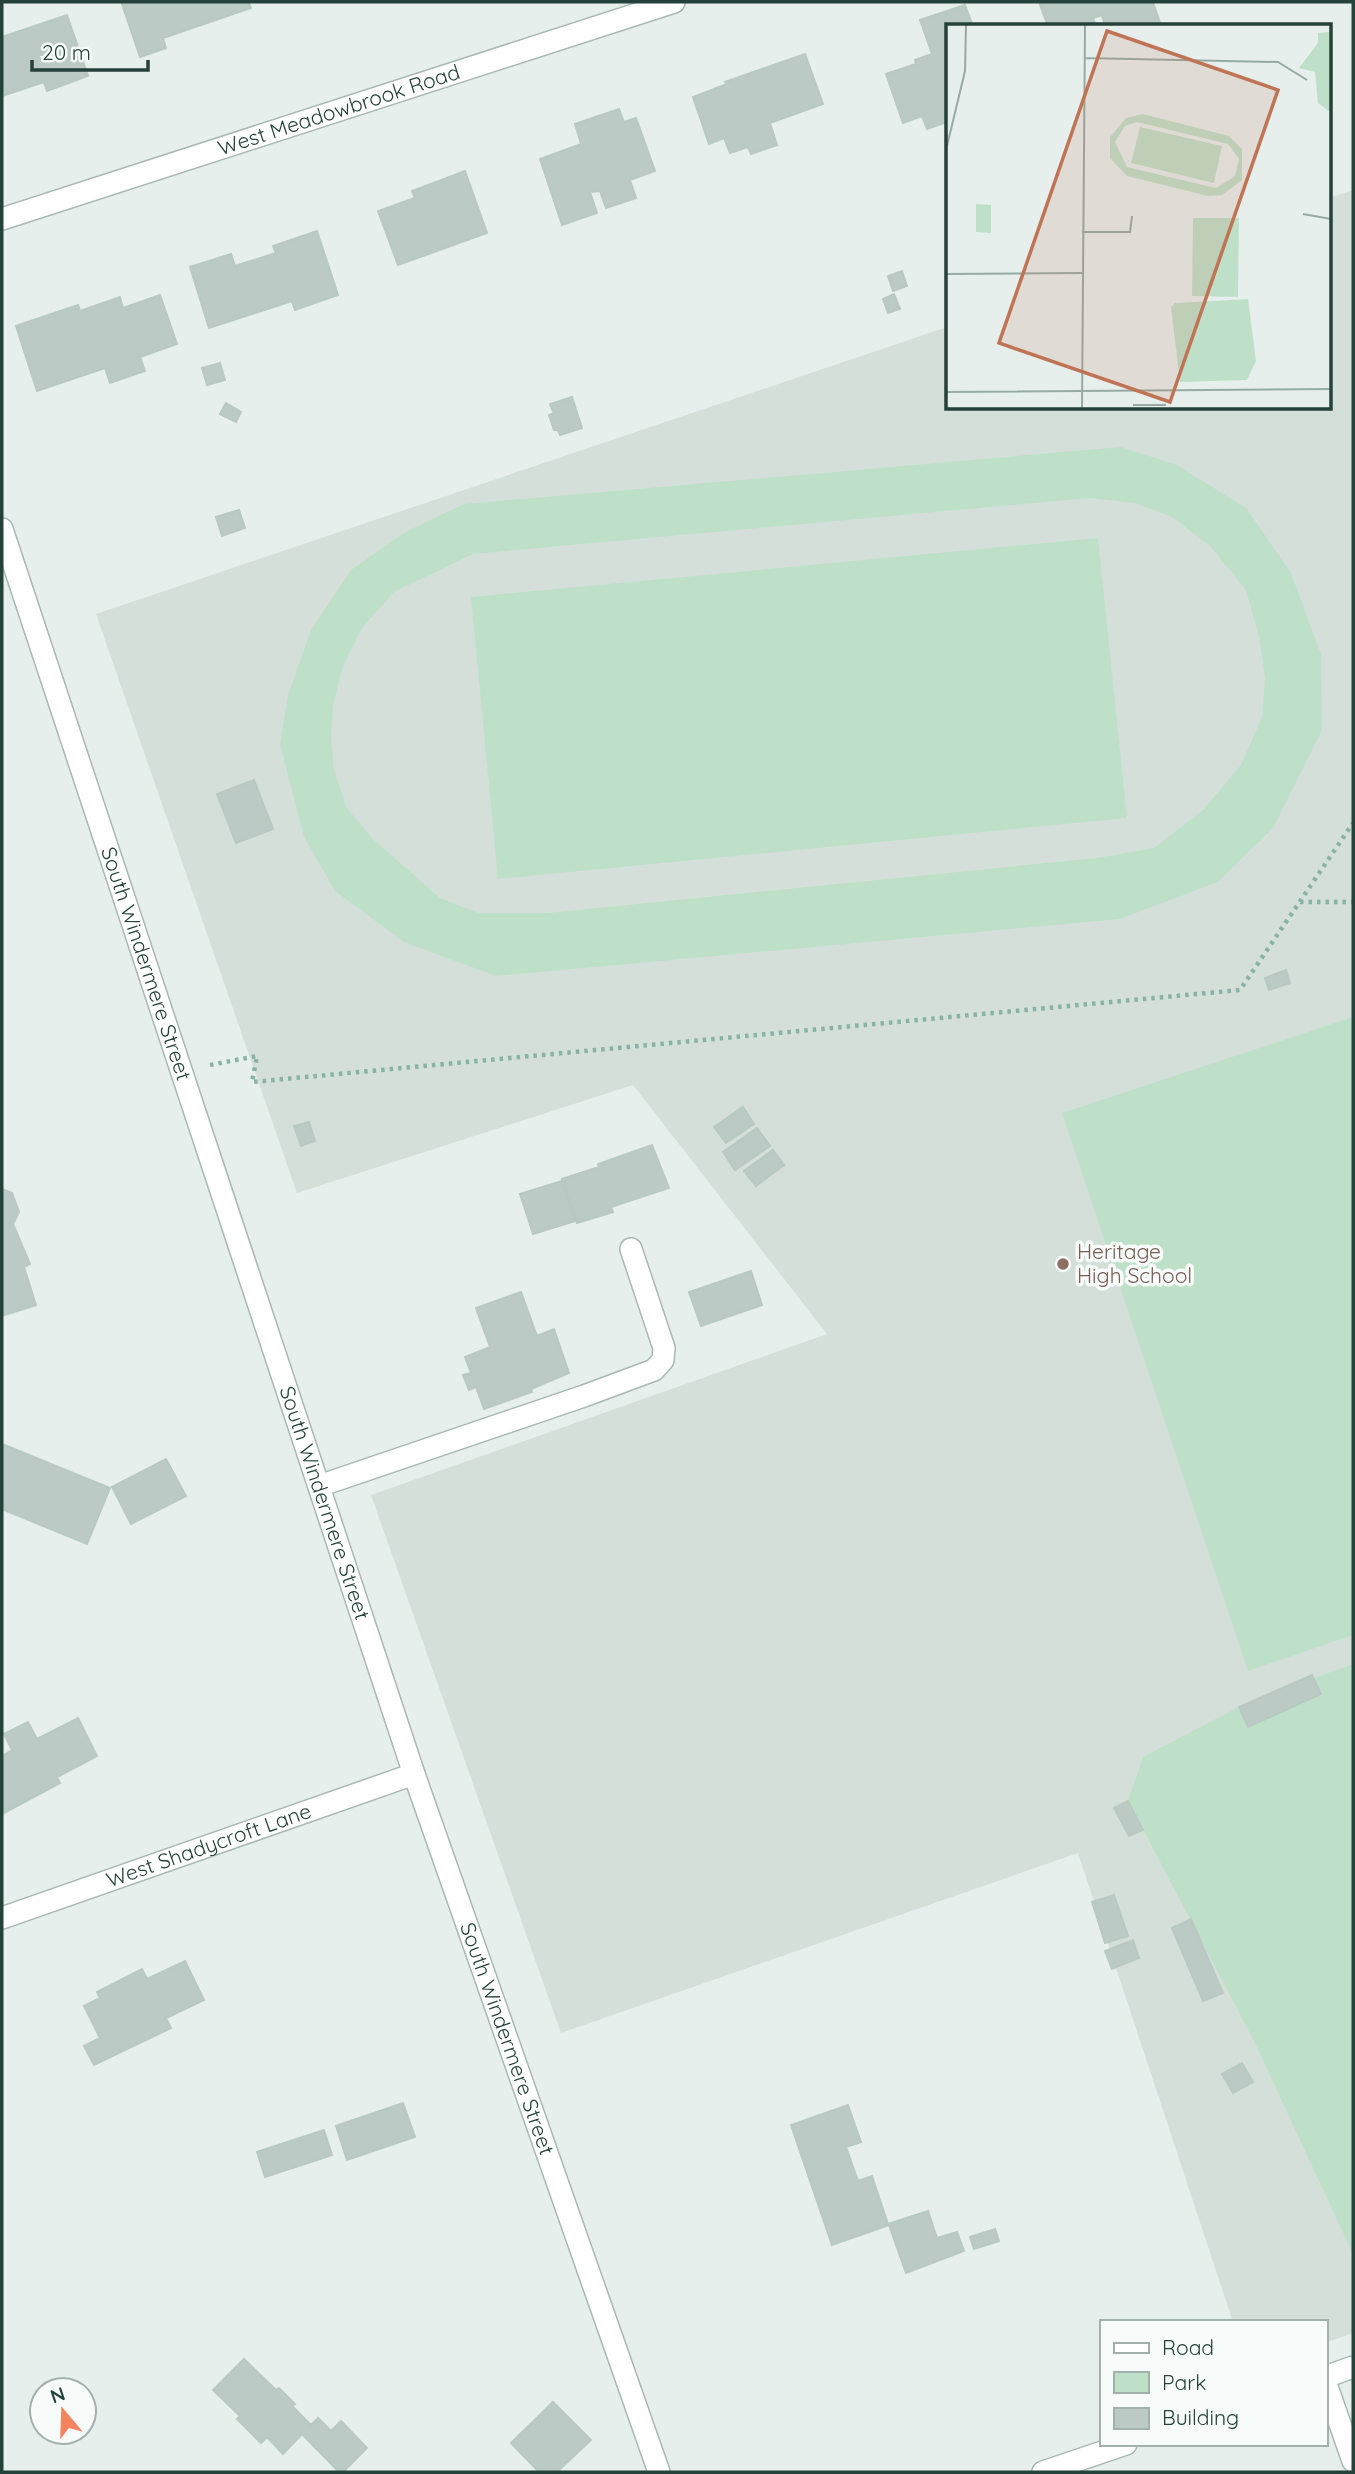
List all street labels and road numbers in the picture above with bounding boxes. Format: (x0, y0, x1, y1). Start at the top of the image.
street label: West Meadowbrook Road (214, 58, 463, 160)
street label: South Windermere Street (96, 843, 198, 1084)
street label: South Windermere Street (275, 1383, 376, 1623)
street label: West Shadycroft Lane (103, 1797, 314, 1893)
street label: South Windermere Street (455, 1919, 561, 2158)

